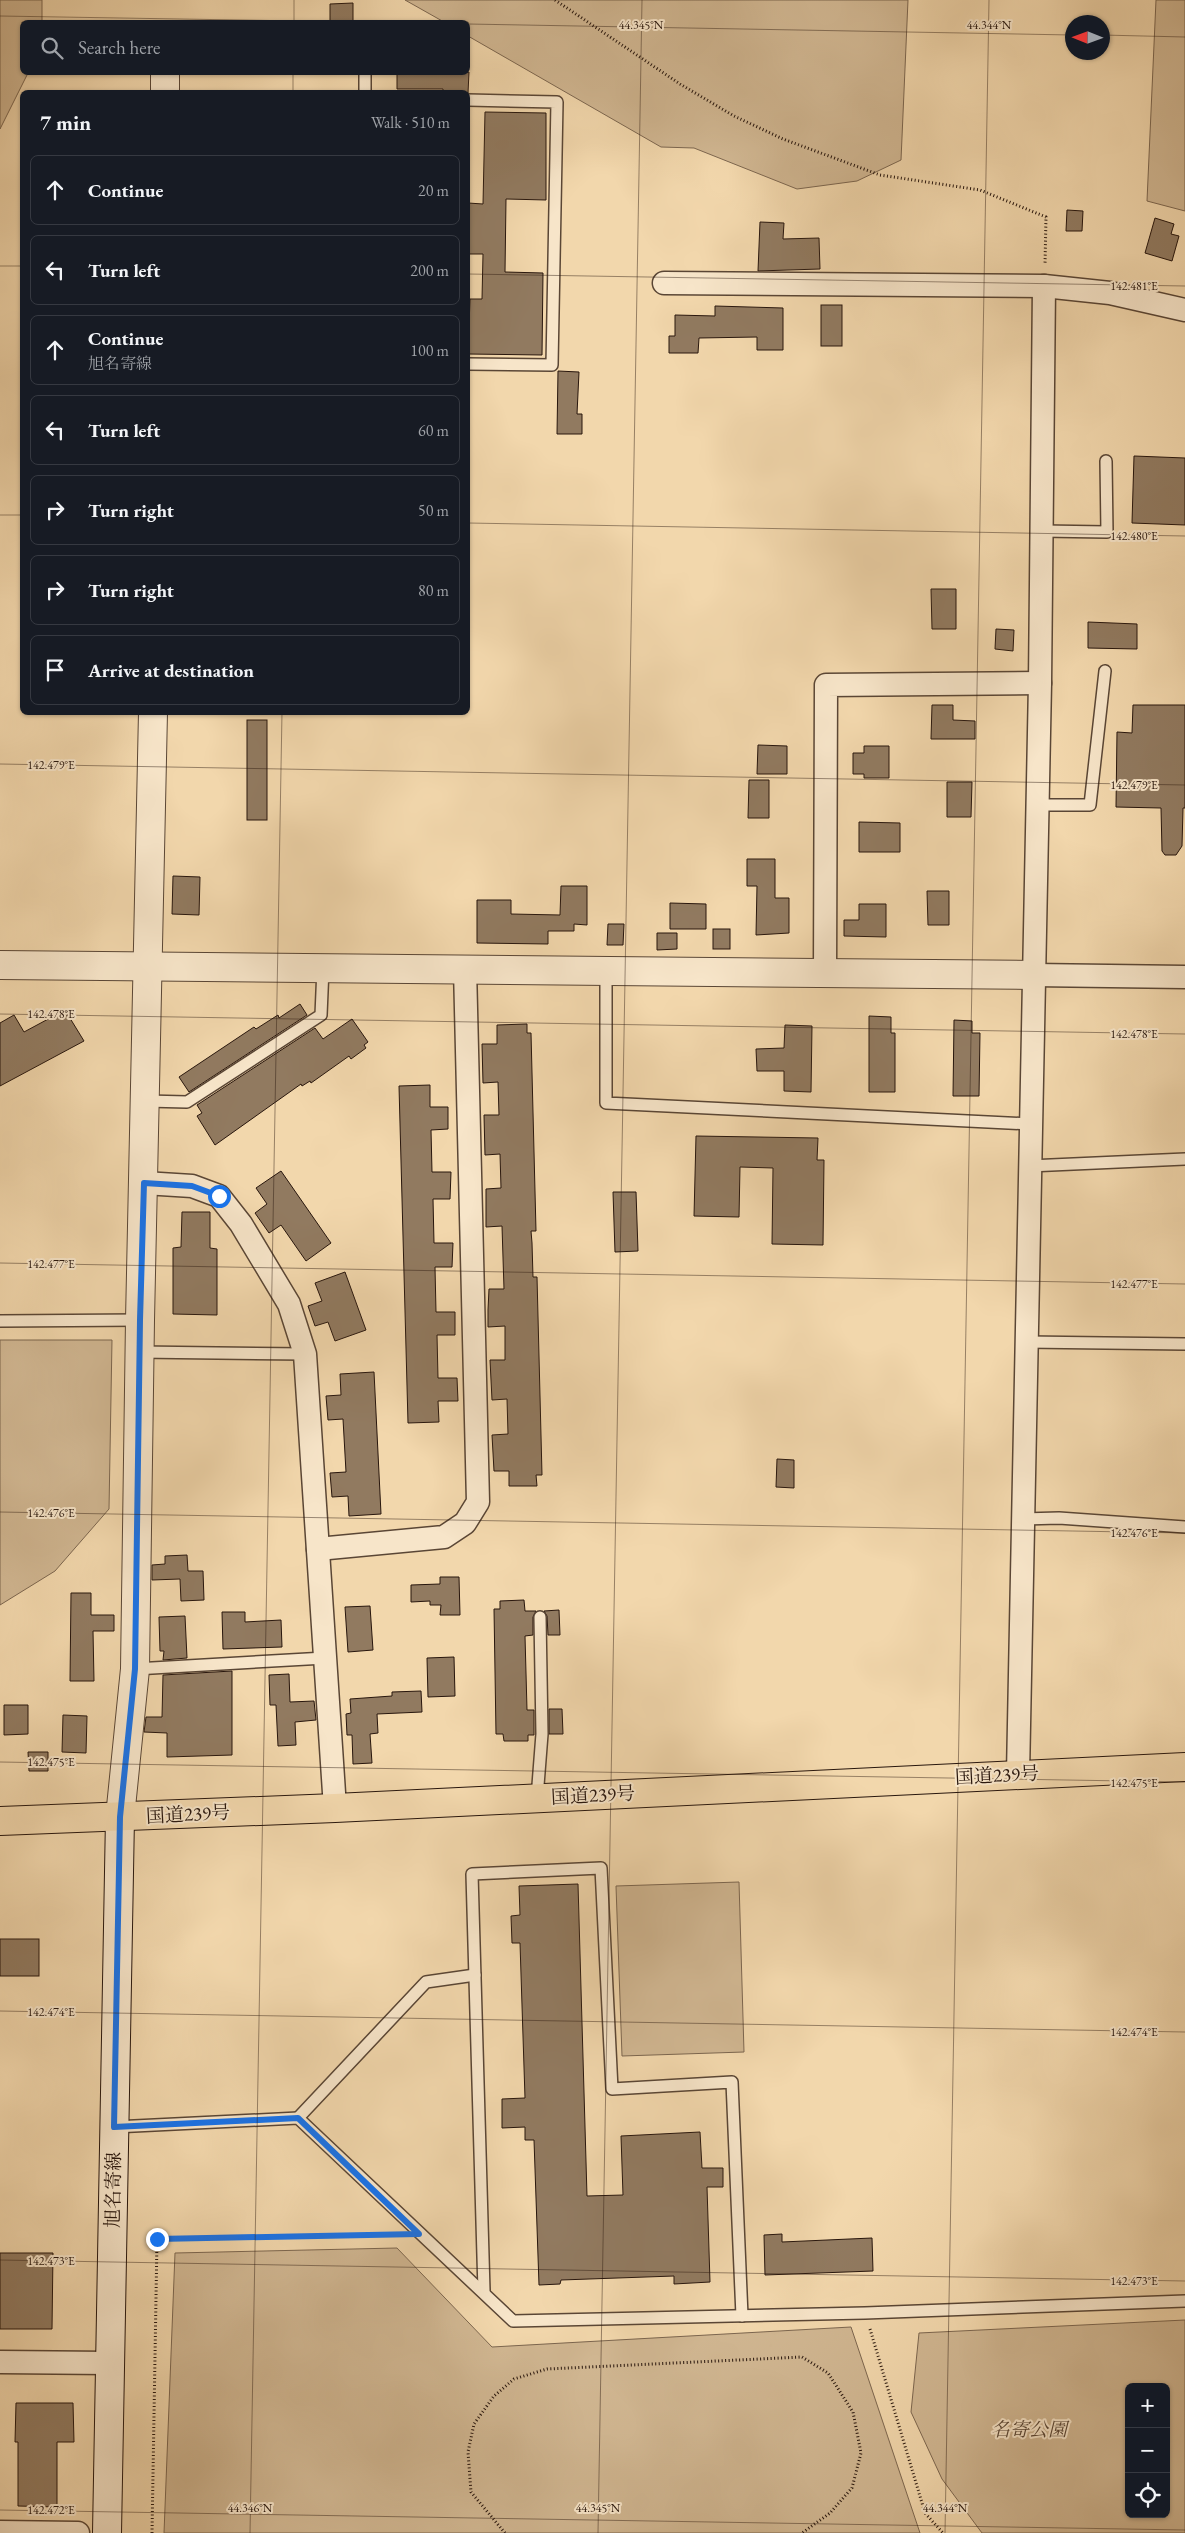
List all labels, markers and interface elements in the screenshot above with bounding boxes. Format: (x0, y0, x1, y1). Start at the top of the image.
north arrow (1065, 15, 1110, 60)
text: 44.345°N (619, 17, 664, 33)
text: 44.344°N (967, 17, 1012, 33)
search box (20, 20, 470, 75)
icon: search (38, 34, 66, 62)
text: Search here (78, 35, 160, 60)
text: 7 min (40, 109, 91, 136)
text: Walk · 510 m (371, 112, 450, 133)
icon: ahead (41, 176, 69, 204)
text: Continue (88, 178, 163, 203)
text: 20 m (418, 180, 449, 201)
icon: left (41, 256, 69, 284)
text: Turn left (88, 258, 160, 283)
text: 200 m (410, 260, 449, 281)
text: 142.481°E (1110, 278, 1158, 294)
text: Continue (88, 326, 163, 351)
icon: ahead (41, 336, 69, 364)
text: 100 m (410, 340, 449, 361)
text: 旭名寄線 (88, 353, 152, 374)
icon: left (41, 416, 69, 444)
text: Turn left (88, 418, 160, 443)
text: 60 m (418, 420, 449, 441)
icon: right (41, 496, 69, 524)
text: Turn right (88, 498, 174, 523)
text: 50 m (418, 500, 449, 521)
text: 142.480°E (1110, 528, 1158, 544)
icon: right (41, 576, 69, 604)
text: Turn right (88, 578, 174, 603)
text: 80 m (418, 580, 449, 601)
icon: arrive (41, 656, 69, 684)
text: Arrive at destination (88, 658, 254, 683)
text: 142.479°E (27, 757, 75, 773)
text: 142.479°E (1110, 777, 1158, 793)
text: 142.478°E (27, 1006, 75, 1022)
text: 142.478°E (1110, 1026, 1158, 1042)
route start (208, 1185, 231, 1208)
text: 142.477°E (27, 1256, 75, 1272)
text: 142.477°E (1110, 1276, 1158, 1292)
text: 142.476°E (27, 1505, 75, 1521)
text: 142.476°E (1110, 1525, 1158, 1541)
text: 142.475°E (27, 1754, 75, 1770)
street label: 国道239号 (954, 1760, 1040, 1790)
text: 142.475°E (1110, 1775, 1158, 1791)
street label: 国道239号 (550, 1780, 636, 1810)
street label: 国道239号 (145, 1799, 231, 1829)
text: 142.474°E (27, 2004, 75, 2020)
text: 142.474°E (1110, 2024, 1158, 2040)
street label: 旭名寄線 (100, 2152, 126, 2228)
route end (146, 2228, 169, 2251)
text: 142.473°E (27, 2253, 75, 2269)
text: 142.473°E (1110, 2273, 1158, 2289)
map controls (1125, 2383, 1170, 2518)
button: + (1125, 2383, 1170, 2428)
park label: 名寄公園 (991, 2417, 1070, 2442)
button: − (1125, 2428, 1170, 2473)
button: locate (1125, 2473, 1170, 2518)
text: 44.346°N (228, 2500, 273, 2516)
text: 44.345°N (576, 2500, 621, 2516)
text: 44.344°N (923, 2500, 968, 2516)
text: 142.472°E (27, 2502, 75, 2518)

